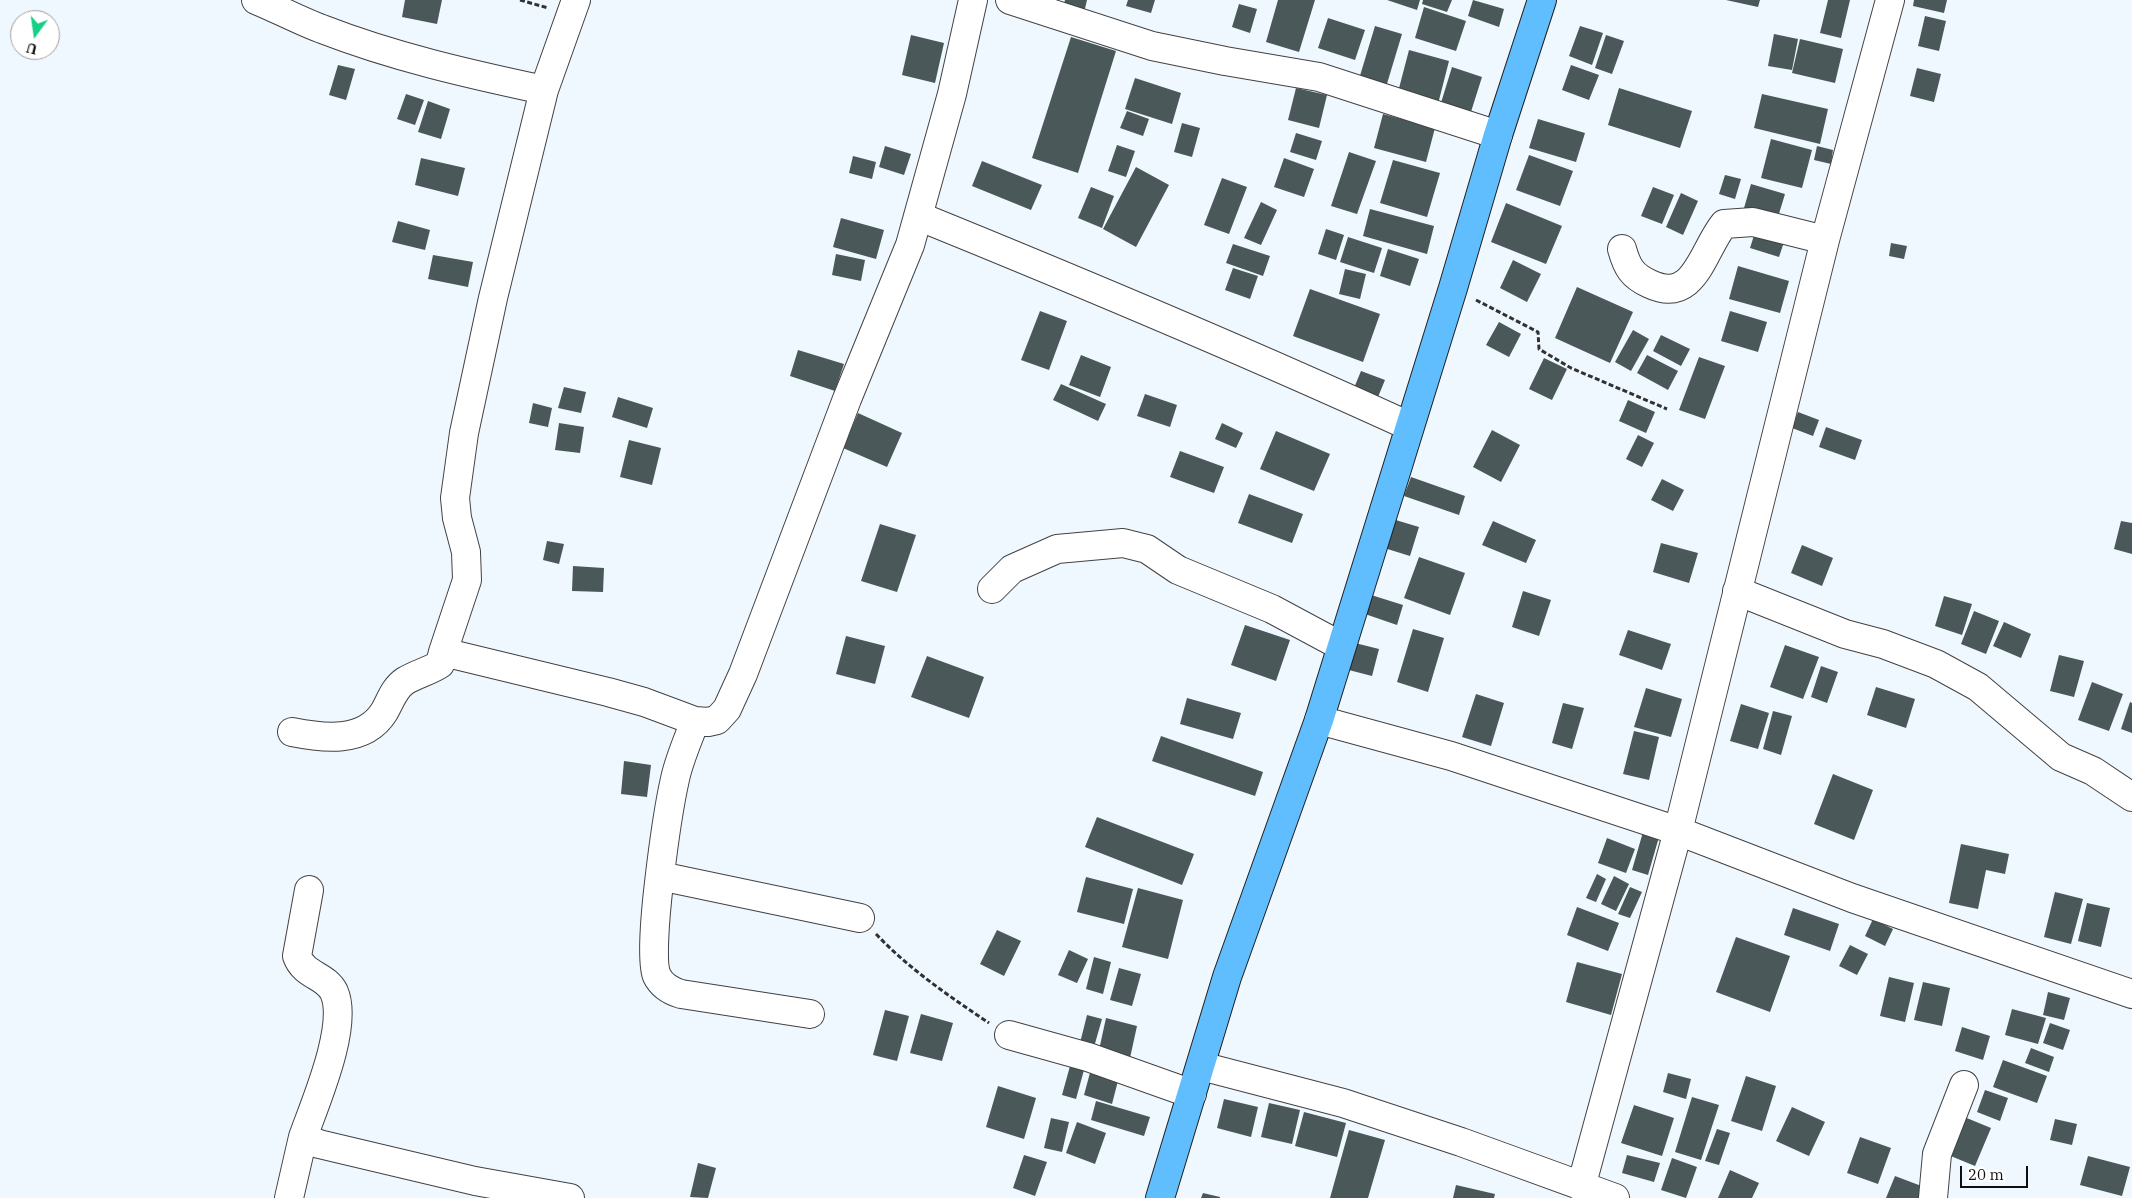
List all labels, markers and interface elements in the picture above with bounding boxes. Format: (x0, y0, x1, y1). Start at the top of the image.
north arrow (10, 10, 60, 60)
text: U (24, 39, 39, 59)
scale bar (1962, 1156, 2030, 1188)
text: 20 m (1968, 1165, 2004, 1184)

